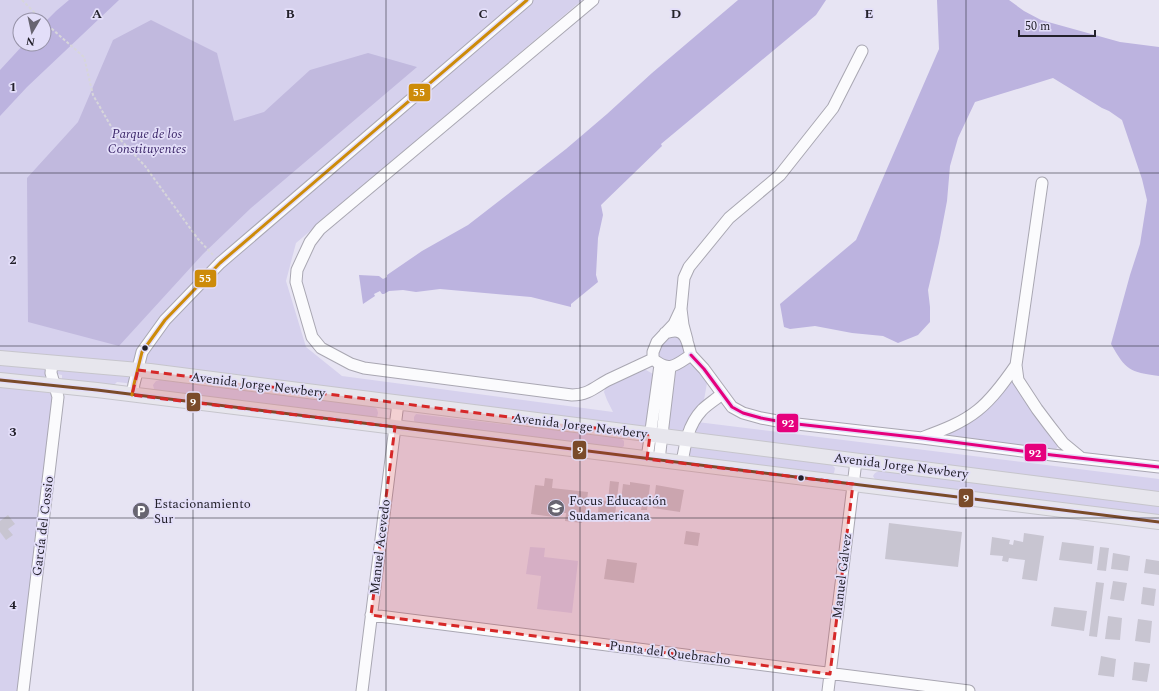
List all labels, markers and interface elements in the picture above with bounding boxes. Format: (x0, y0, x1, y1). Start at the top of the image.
text: A (92, 4, 102, 24)
text: B (285, 4, 295, 24)
text: C (478, 4, 488, 24)
text: D (671, 4, 681, 24)
text: E (865, 4, 874, 24)
north arrow (12, 12, 52, 52)
scale bar (1019, 12, 1095, 38)
text: 50 m (1025, 17, 1050, 36)
text: N (25, 32, 36, 50)
text: 1 (9, 77, 17, 97)
line badge: 55 (408, 83, 431, 102)
text: 55 (413, 84, 425, 101)
park label: Parque de los Constituyentes (108, 124, 187, 159)
text: 2 (9, 250, 17, 270)
line badge: 55 (194, 269, 217, 288)
text: 55 (199, 270, 211, 287)
unlabelled marker (140, 343, 150, 353)
street label: Avenida Jorge Newbery (190, 367, 327, 403)
line badge: 9 (186, 392, 201, 412)
text: 9 (190, 394, 196, 411)
street label: Avenida Jorge Newbery (512, 408, 649, 444)
line badge: 92 (776, 413, 799, 433)
text: 92 (782, 415, 794, 432)
text: 3 (9, 422, 17, 442)
line badge: 9 (572, 440, 587, 460)
text: 9 (577, 442, 583, 459)
line badge: 92 (1024, 443, 1047, 462)
text: 92 (1029, 445, 1041, 462)
street label: Avenida Jorge Newbery (833, 448, 970, 484)
unlabelled marker (796, 473, 806, 483)
street label: García del Cossio (27, 475, 59, 577)
line badge: 9 (958, 488, 974, 508)
text: 9 (963, 490, 969, 507)
place label: Focus Educación Sudamericana (569, 491, 667, 526)
place label: Estacionamiento Sur (154, 494, 251, 529)
street label: Manuel Acevedo (364, 498, 396, 596)
school or university icon: Focus Educación Sudamericana (546, 498, 566, 518)
parking icon: Estacionamiento Sur (131, 501, 151, 521)
street label: Manuel Gálvez (827, 532, 857, 620)
text: 4 (9, 595, 17, 615)
street label: Punta del Quebracho (608, 636, 732, 670)

